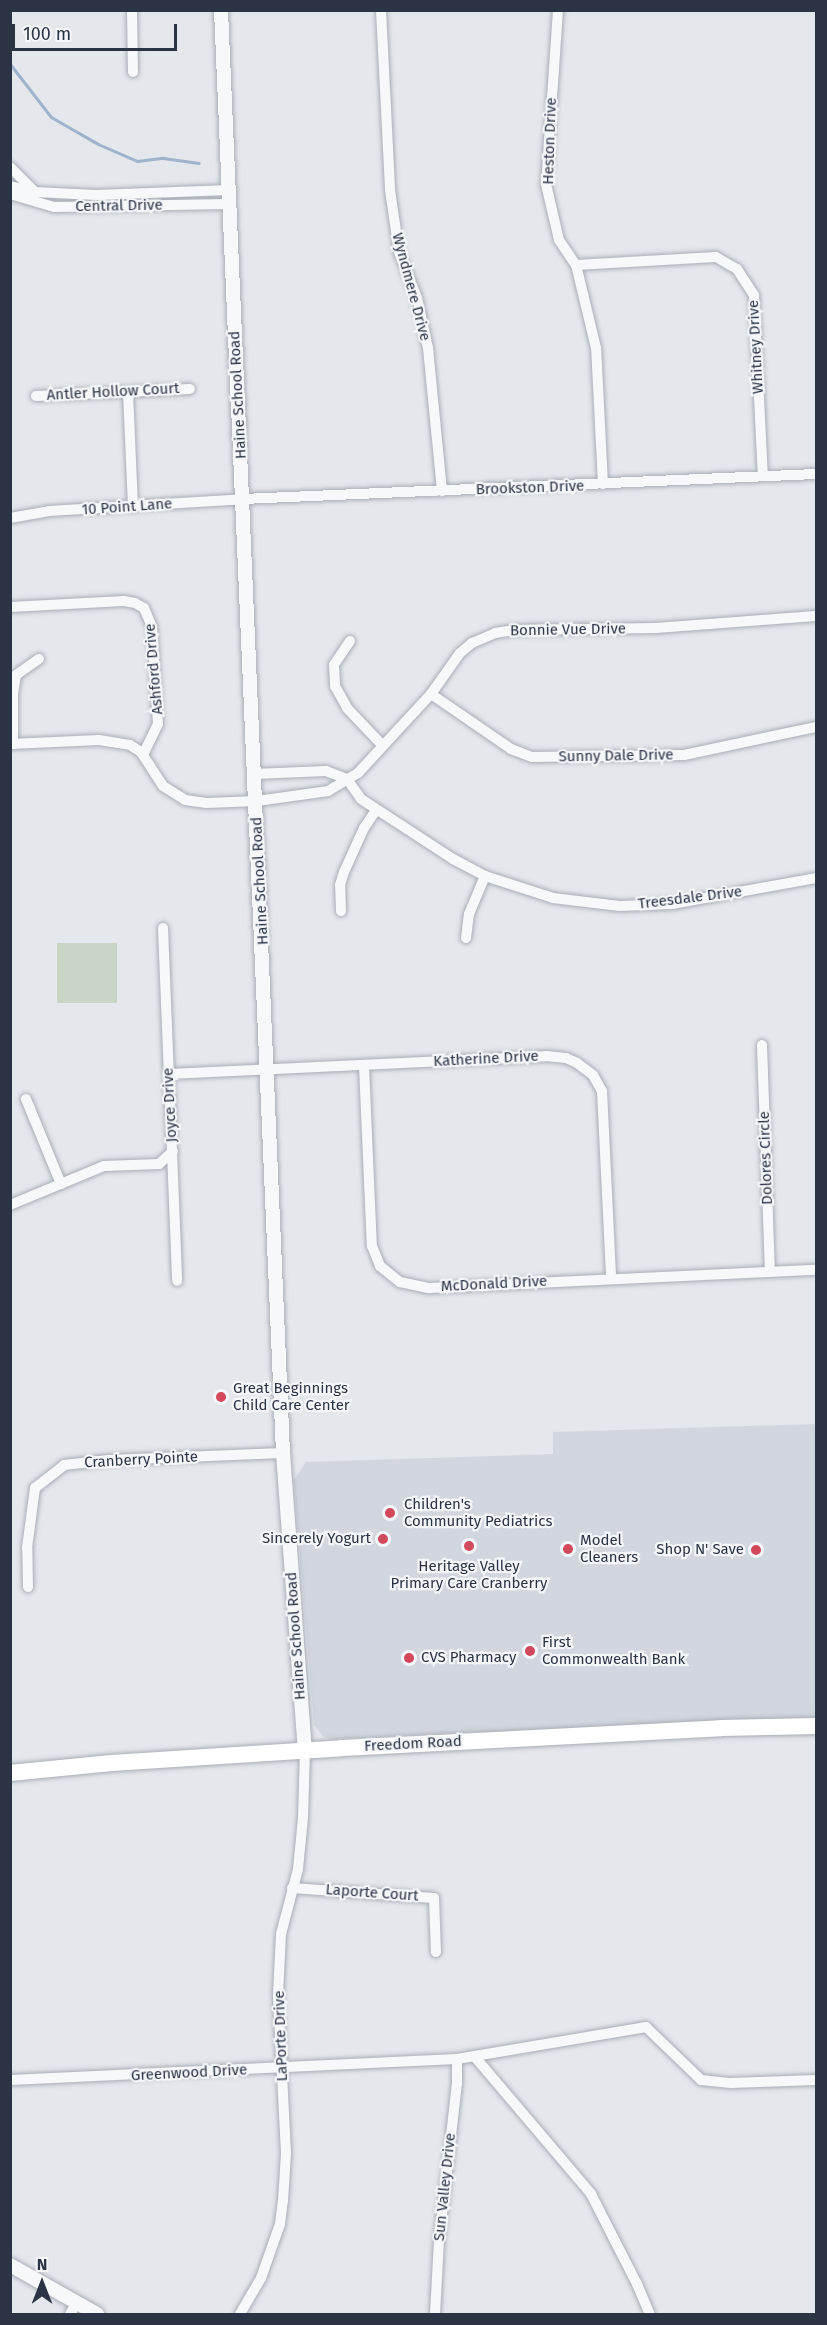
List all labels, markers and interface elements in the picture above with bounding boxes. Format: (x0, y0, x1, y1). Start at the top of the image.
scale bar (15, 12, 180, 50)
text: 100 m (23, 23, 71, 45)
street label: Heston Drive (539, 97, 561, 185)
street label: Central Drive (75, 196, 163, 216)
street label: Wyndmere Drive (388, 231, 434, 343)
street label: Whitney Drive (745, 299, 767, 395)
street label: Haine School Road (226, 331, 250, 459)
street label: Antler Hollow Court (46, 380, 180, 404)
street label: Brookston Drive (475, 477, 585, 499)
street label: 10 Point Lane (81, 495, 173, 519)
street label: Bonnie Vue Drive (510, 620, 626, 640)
street label: Ashford Drive (141, 623, 167, 715)
street label: Sunny Dale Drive (558, 746, 674, 766)
street label: Haine School Road (248, 817, 272, 945)
street label: Treesdale Drive (637, 883, 743, 913)
street label: Katherine Drive (433, 1047, 539, 1071)
street label: Joyce Drive (159, 1067, 181, 1143)
street label: Dolores Circle (755, 1111, 777, 1205)
street label: McDonald Drive (440, 1272, 548, 1296)
place label: Great Beginnings Child Care Center (233, 1379, 350, 1414)
marker: Great Beginnings Child Care Center (214, 1390, 228, 1404)
street label: Cranberry Pointe (84, 1448, 198, 1472)
place label: Children's Community Pediatrics (404, 1495, 552, 1530)
marker: Children's Community Pediatrics (381, 1504, 399, 1522)
place label: Sincerely Yogurt (262, 1530, 371, 1548)
place label: Model Cleaners (580, 1531, 638, 1566)
marker: Sincerely Yogurt (376, 1532, 390, 1546)
marker: Heritage Valley Primary Care Cranberry (460, 1537, 478, 1555)
place label: Shop N' Save (656, 1541, 744, 1559)
marker: Model Cleaners (561, 1542, 575, 1556)
marker: Shop N' Save (749, 1543, 763, 1557)
place label: Heritage Valley Primary Care Cranberry (391, 1557, 547, 1592)
street label: Haine School Road (283, 1571, 309, 1701)
place label: First Commonwealth Bank (542, 1633, 685, 1668)
marker: First Commonwealth Bank (523, 1644, 537, 1658)
place label: CVS Pharmacy (421, 1649, 516, 1667)
marker: CVS Pharmacy (402, 1651, 416, 1665)
street label: Freedom Road (364, 1732, 462, 1756)
street label: Laporte Court (325, 1881, 419, 1905)
street label: LaPorte Drive (270, 1990, 292, 2082)
street label: Greenwood Drive (130, 2061, 248, 2085)
street label: Sun Valley Drive (430, 2132, 460, 2242)
north arrow (12, 2253, 72, 2313)
text: N (37, 2255, 47, 2274)

